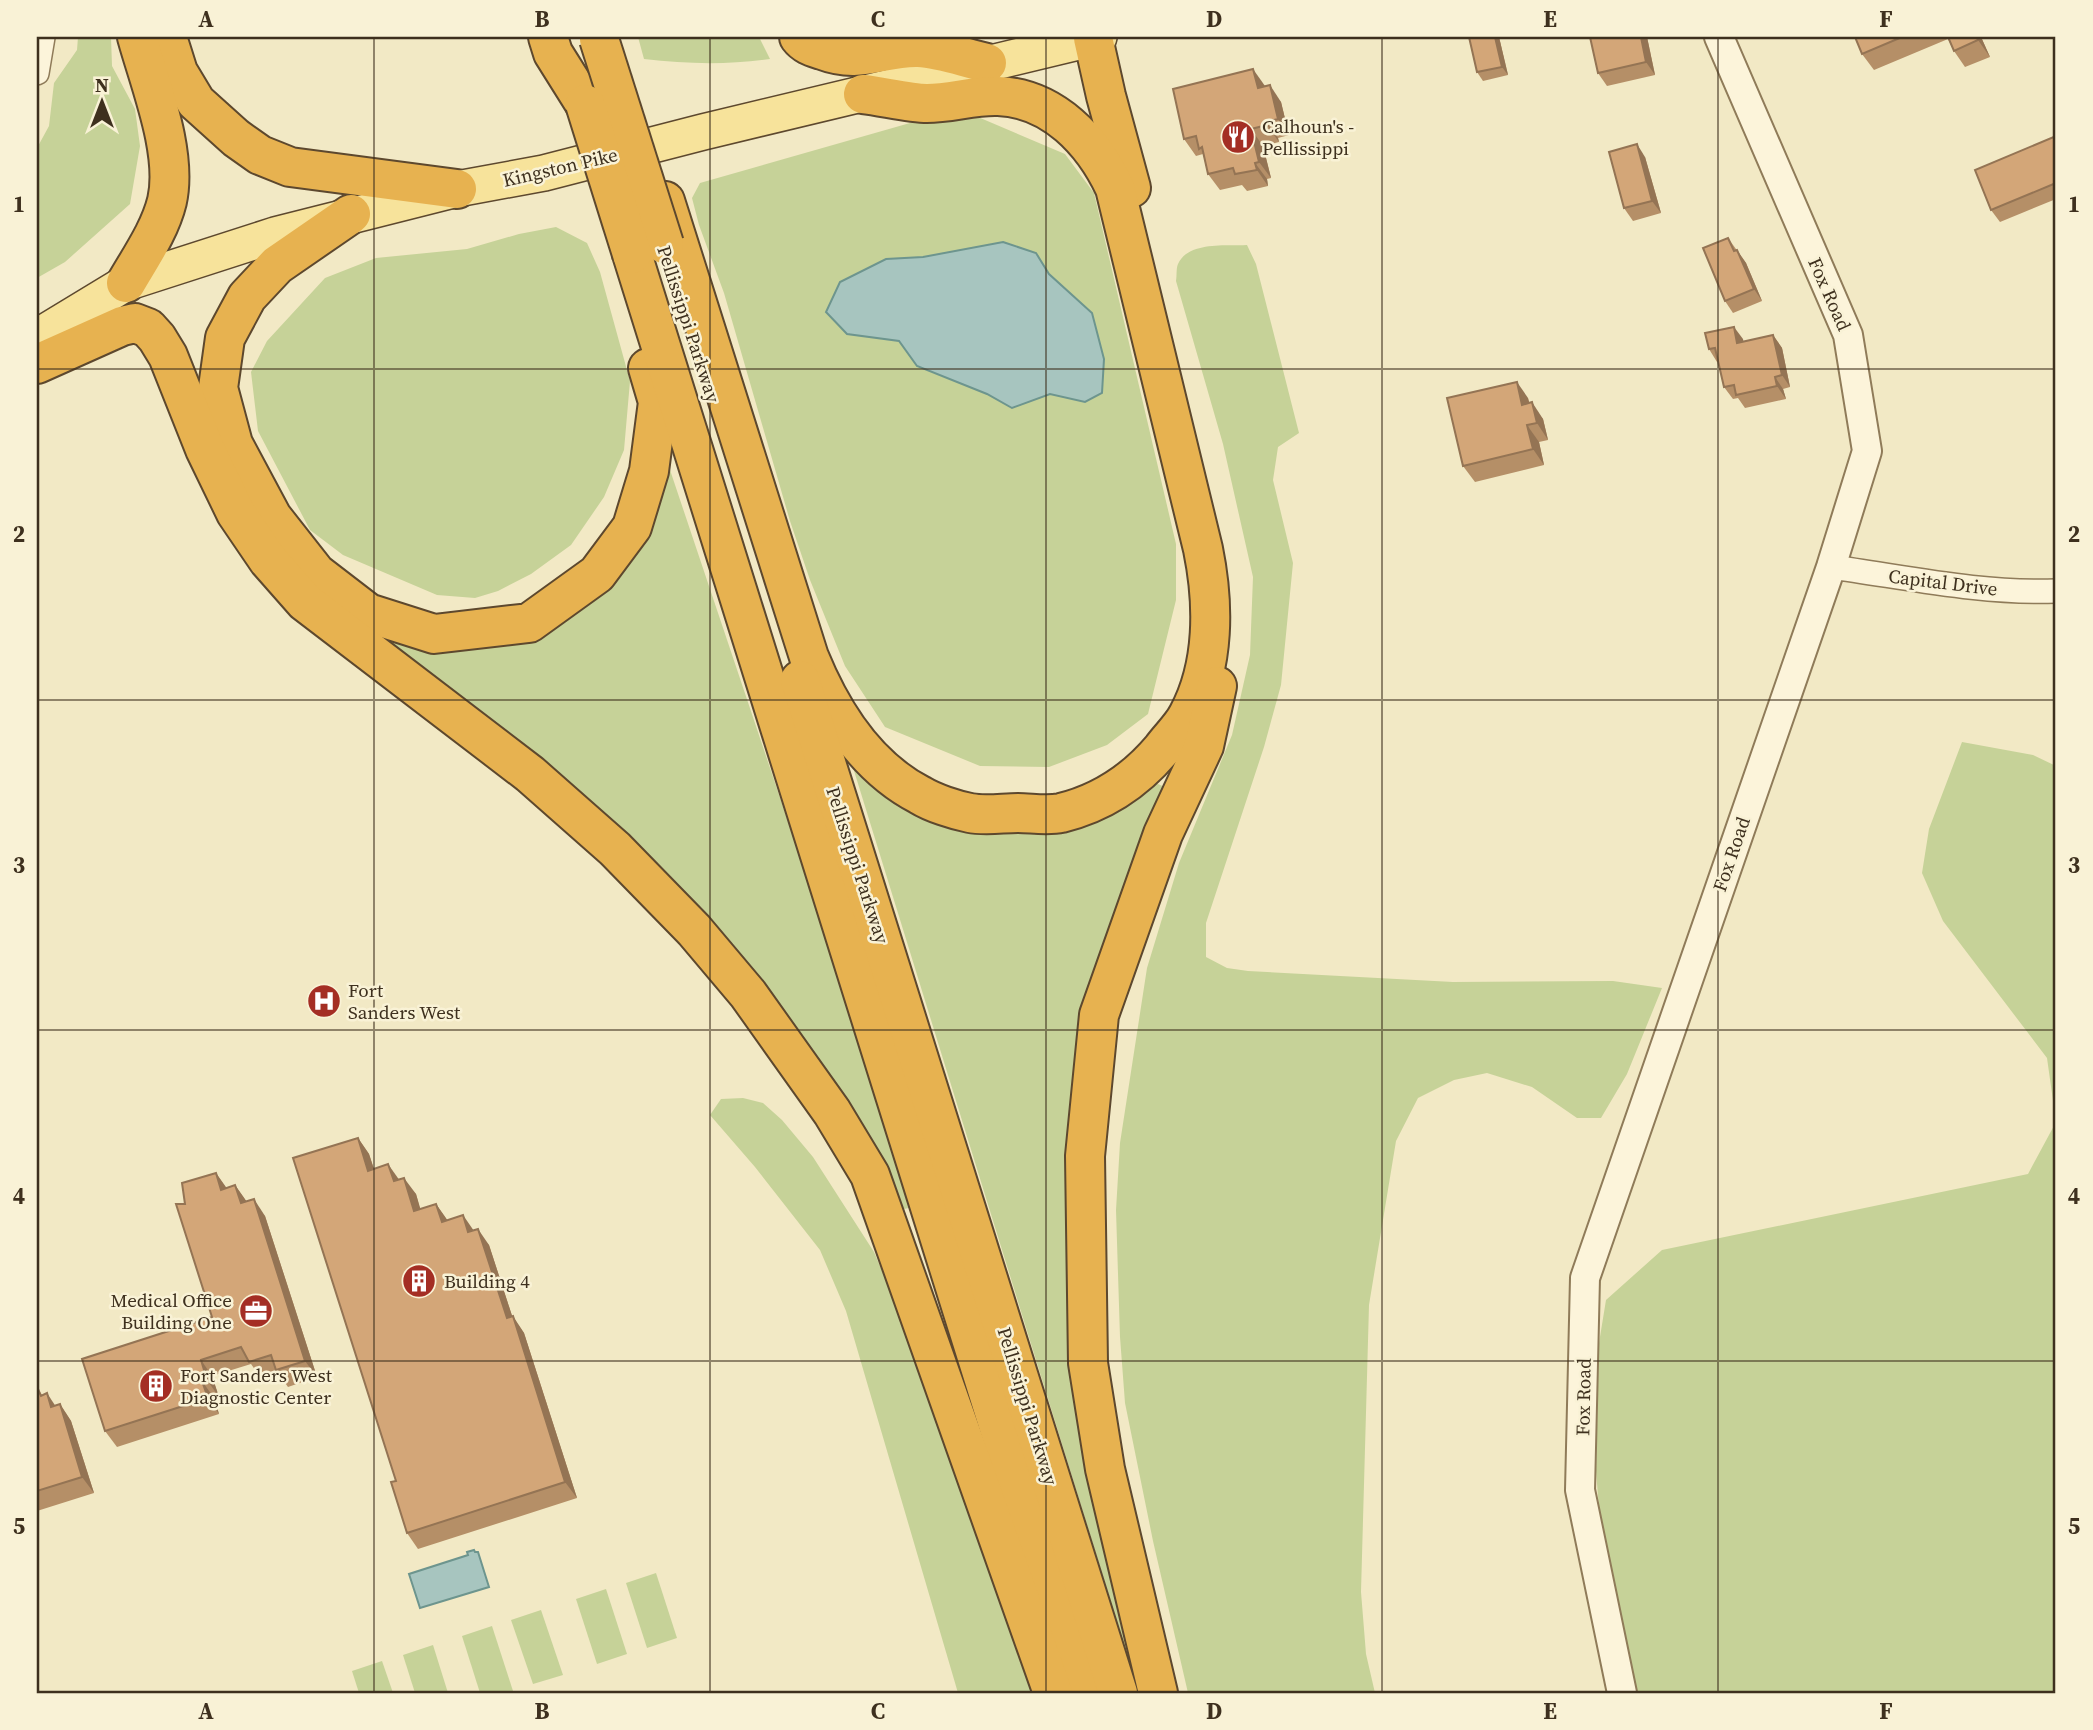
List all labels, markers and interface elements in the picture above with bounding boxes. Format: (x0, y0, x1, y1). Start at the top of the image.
text: A (198, 3, 214, 35)
text: B (535, 3, 550, 35)
text: C (871, 3, 885, 35)
text: D (1206, 3, 1222, 35)
text: E (1543, 3, 1557, 35)
text: F (1879, 3, 1893, 35)
north arrow (66, 66, 136, 136)
text: N (95, 72, 109, 98)
place label: Calhoun's - Pellissippi (1262, 113, 1354, 161)
restaurant icon: Calhoun's - Pellissippi (1219, 118, 1257, 156)
street label: Kingston Pike (500, 141, 620, 193)
text: 1 (13, 188, 25, 220)
text: 1 (2068, 188, 2080, 220)
street label: Pellissippi Parkway (651, 242, 727, 406)
street label: Fox Road (1802, 253, 1858, 335)
text: 2 (13, 518, 25, 550)
text: 2 (2068, 518, 2080, 550)
street label: Capital Drive (1887, 562, 1999, 602)
street label: Pellissippi Parkway (820, 783, 896, 947)
street label: Fox Road (1706, 813, 1756, 895)
text: 3 (13, 849, 25, 881)
text: 3 (2068, 849, 2080, 881)
place label: Fort Sanders West (348, 977, 461, 1025)
hospital icon: Fort Sanders West (305, 982, 343, 1020)
text: 4 (13, 1180, 25, 1212)
text: 4 (2068, 1180, 2080, 1212)
building icon: Building 4 (400, 1262, 438, 1300)
place label: Building 4 (444, 1268, 530, 1294)
place label: Medical Office Building One (110, 1287, 232, 1335)
office icon: Medical Office Building One (237, 1292, 275, 1330)
street label: Pellissippi Parkway (992, 1324, 1064, 1488)
street label: Fox Road (1569, 1358, 1597, 1436)
place label: Fort Sanders West Diagnostic Center (180, 1362, 333, 1410)
building icon: Fort Sanders West Diagnostic Center (137, 1367, 175, 1405)
text: 5 (13, 1510, 25, 1542)
text: 5 (2068, 1510, 2080, 1542)
text: A (198, 1695, 214, 1727)
text: B (535, 1695, 550, 1727)
text: C (871, 1695, 885, 1727)
text: D (1206, 1695, 1222, 1727)
text: E (1543, 1695, 1557, 1727)
text: F (1879, 1695, 1893, 1727)

